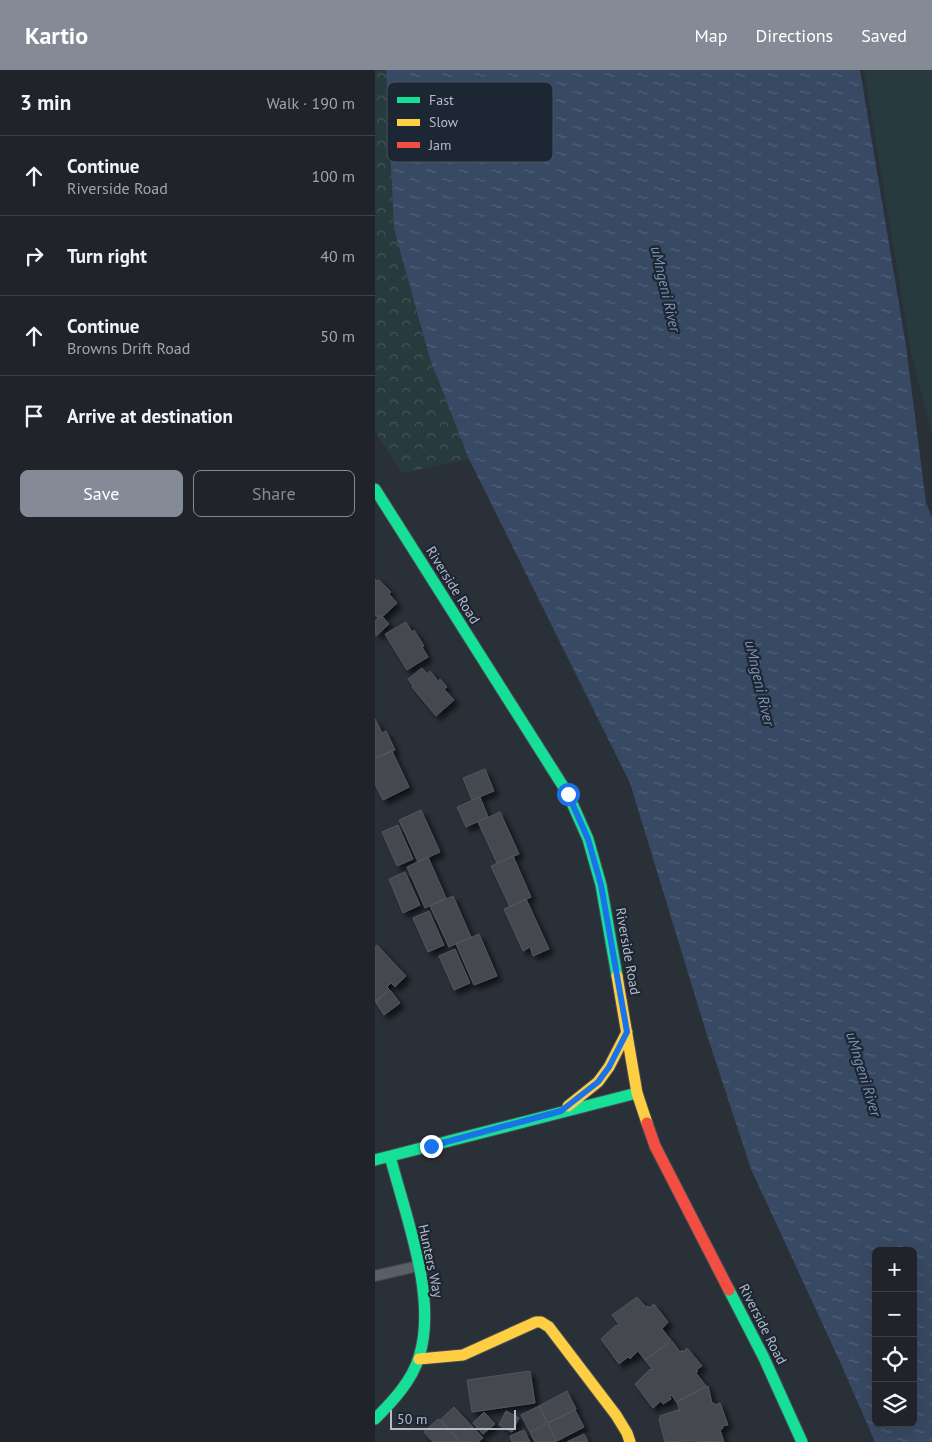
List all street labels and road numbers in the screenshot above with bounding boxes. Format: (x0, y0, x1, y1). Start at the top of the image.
street label: Riverside Road (422, 543, 484, 627)
street label: Riverside Road (611, 906, 645, 996)
street label: Hunters Way (414, 1222, 448, 1300)
street label: Riverside Road (735, 1281, 791, 1367)

